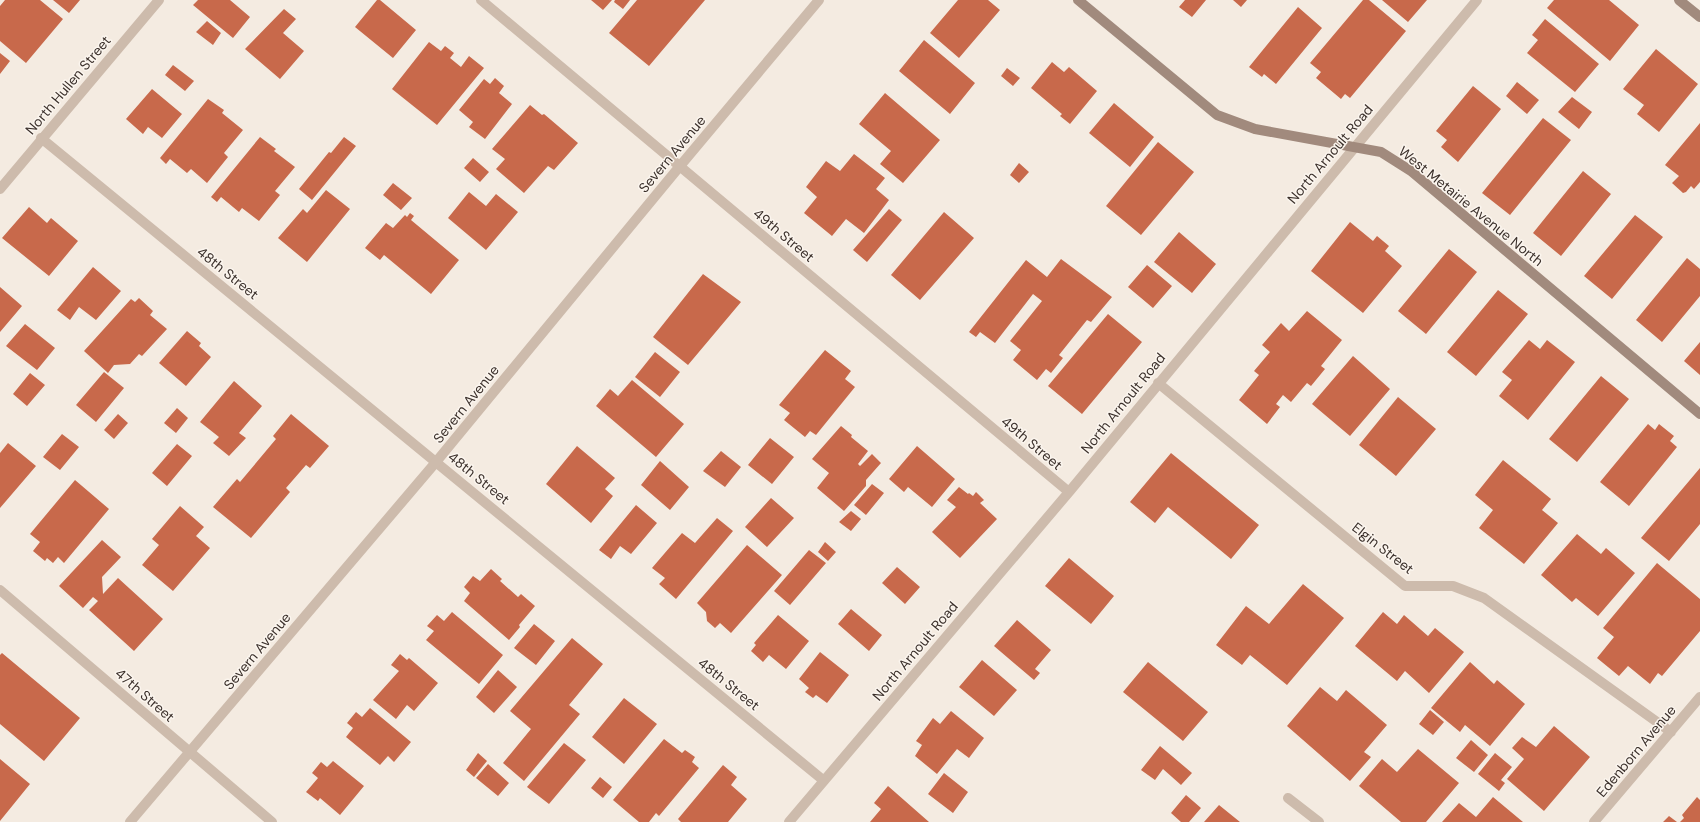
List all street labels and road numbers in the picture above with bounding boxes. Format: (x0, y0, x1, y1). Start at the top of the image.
street label: North Hullen Street (21, 32, 115, 138)
street label: North Arnoult Road (1283, 101, 1377, 207)
street label: Severn Avenue (634, 112, 710, 196)
street label: West Metairie Avenue North (1395, 142, 1547, 270)
street label: 49th Street (750, 204, 818, 266)
street label: 48th Street (194, 243, 262, 303)
street label: North Arnoult Road (1077, 349, 1169, 457)
street label: Severn Avenue (429, 361, 503, 447)
street label: 49th Street (998, 412, 1066, 474)
street label: 48th Street (445, 448, 513, 508)
street label: Elgin Street (1348, 518, 1418, 578)
street label: North Arnoult Road (868, 598, 962, 704)
street label: Severn Avenue (219, 609, 295, 693)
street label: 48th Street (695, 654, 763, 714)
street label: 47th Street (112, 664, 178, 726)
street label: Edenborn Avenue (1592, 701, 1680, 801)

